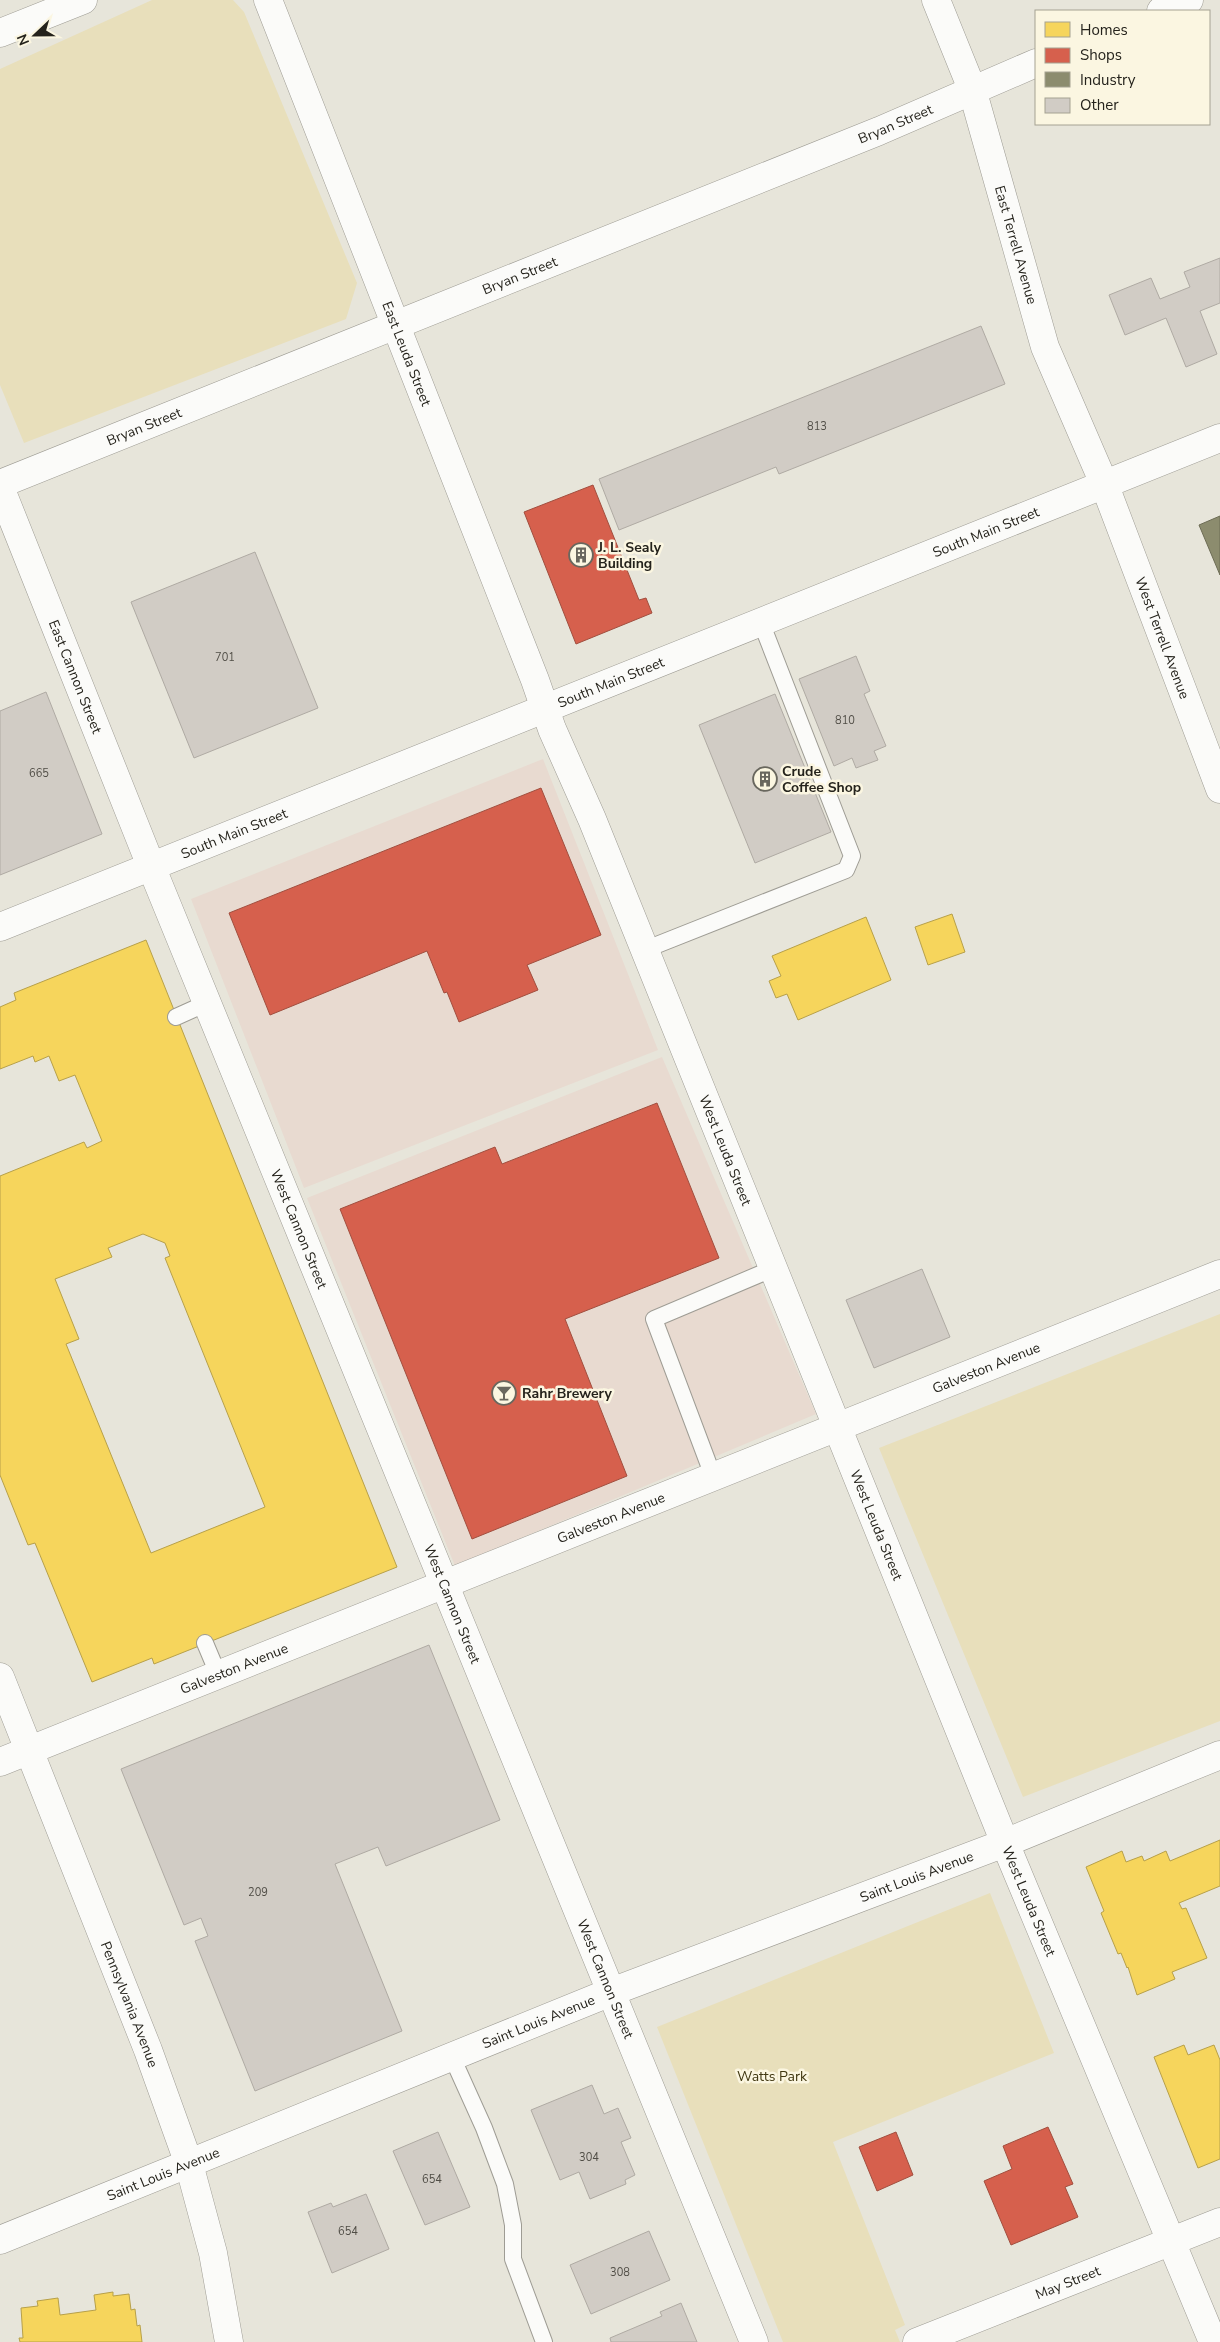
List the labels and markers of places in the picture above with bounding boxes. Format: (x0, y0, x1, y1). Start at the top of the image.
place label: J. L. Sealy Building (597, 538, 662, 573)
building icon: J. L. Sealy Building (568, 542, 594, 568)
place label: Crude Coffee Shop (782, 762, 861, 797)
building icon: Crude Coffee Shop (752, 766, 778, 792)
bar icon: Rahr Brewery (491, 1380, 517, 1406)
place label: Rahr Brewery (522, 1384, 612, 1403)

